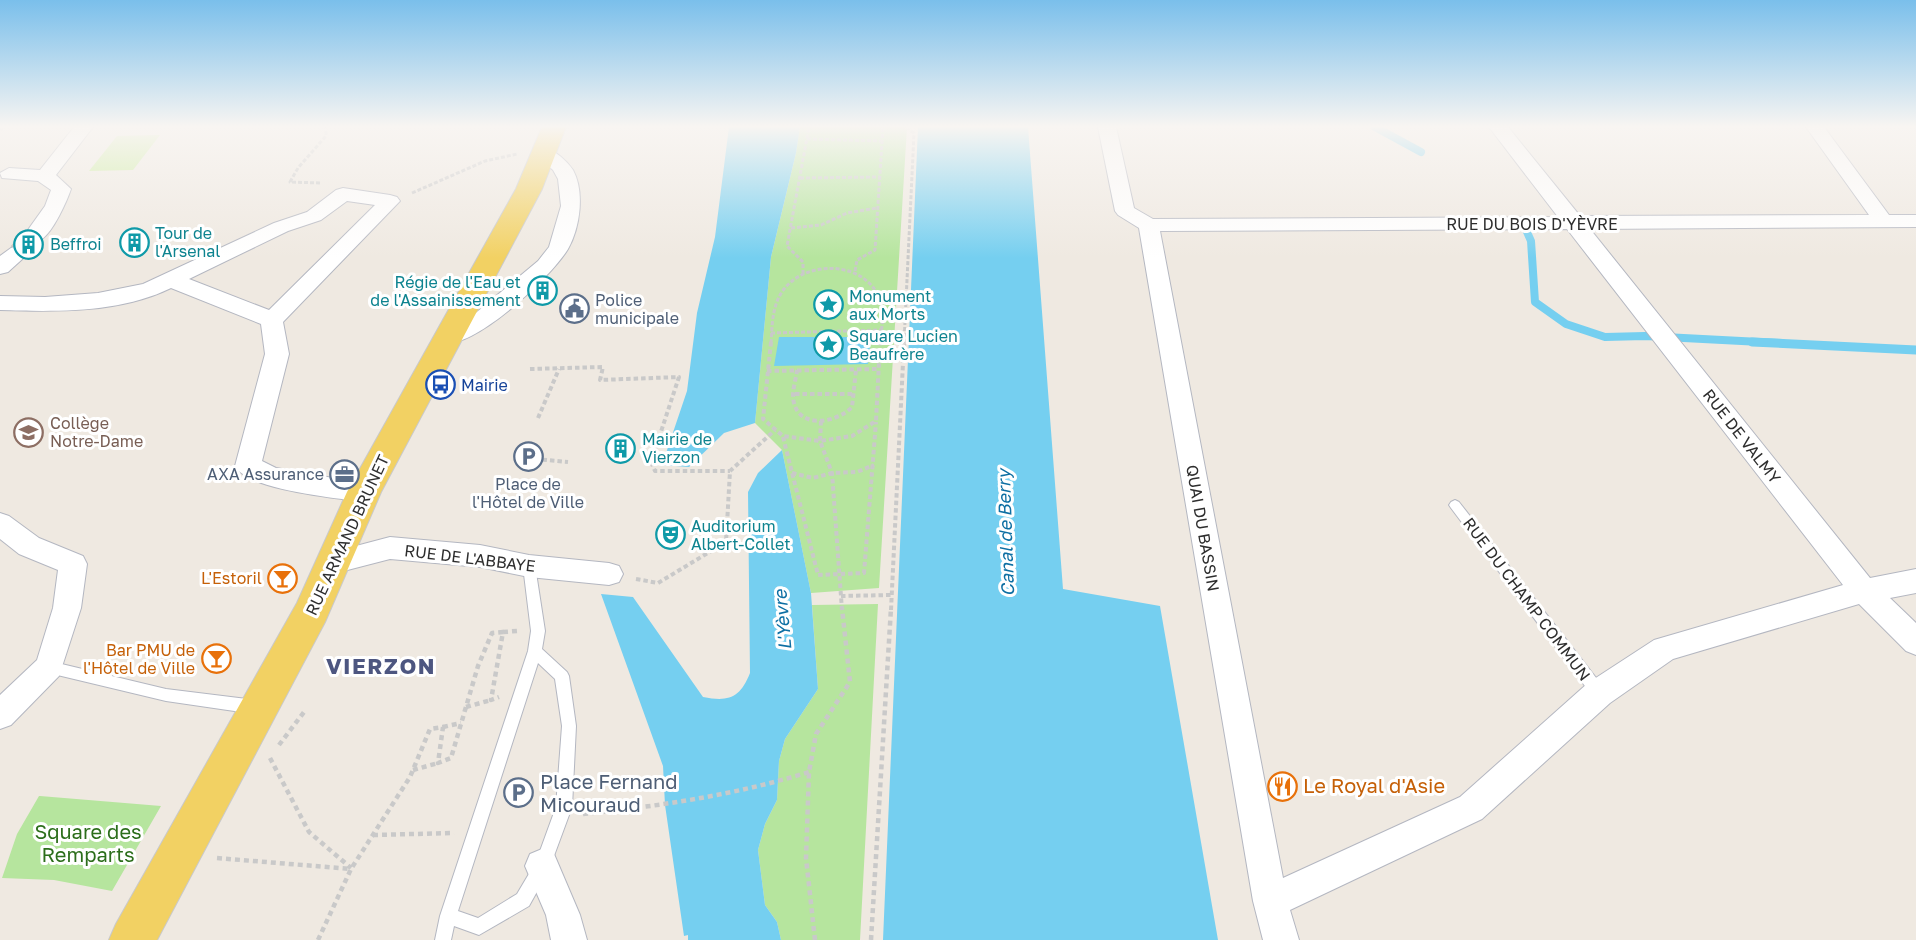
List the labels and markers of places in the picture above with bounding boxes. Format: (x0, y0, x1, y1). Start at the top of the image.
place label: Tour de l'Arsenal (155, 223, 220, 261)
building icon: Tour de l'Arsenal (118, 226, 150, 258)
building icon: Beffroi (13, 228, 45, 260)
place label: Beffroi (50, 234, 102, 254)
place label: Régie de l'Eau et de l'Assainissement (370, 272, 521, 310)
building icon: Régie de l'Eau et de l'Assainissement (526, 275, 558, 307)
place label: Monument aux Morts (849, 286, 931, 324)
place icon: Monument aux Morts (812, 289, 844, 321)
place label: Police municipale (595, 290, 679, 328)
public building icon: Police municipale (558, 293, 590, 325)
place label: Square Lucien Beaufrère (849, 326, 958, 364)
place icon: Square Lucien Beaufrère (812, 329, 844, 361)
bus stop icon: Mairie (424, 369, 456, 401)
place label: Mairie (461, 375, 508, 395)
place label: Collège Notre-Dame (50, 413, 143, 451)
school or university icon: Collège Notre-Dame (13, 416, 45, 448)
place label: Mairie de Vierzon (642, 429, 712, 467)
building icon: Mairie de Vierzon (605, 432, 637, 464)
parking icon: Place de l'Hôtel de Ville (512, 440, 544, 472)
office icon: AXA Assurance (329, 458, 361, 490)
place label: AXA Assurance (207, 464, 324, 484)
place label: Place de l'Hôtel de Ville (472, 474, 584, 512)
place label: Auditorium Albert-Collet (691, 516, 791, 554)
theatre icon: Auditorium Albert-Collet (654, 519, 686, 551)
bar icon: L'Estoril (267, 562, 299, 594)
place label: L'Estoril (201, 568, 262, 588)
place label: Bar PMU de l'Hôtel de Ville (83, 640, 195, 678)
bar icon: Bar PMU de l'Hôtel de Ville (200, 643, 232, 675)
place label: Place Fernand Micouraud (540, 769, 678, 816)
restaurant icon: Le Royal d'Asie (1266, 770, 1298, 802)
place label: Le Royal d'Asie (1303, 773, 1445, 797)
parking icon: Place Fernand Micouraud (503, 777, 535, 809)

